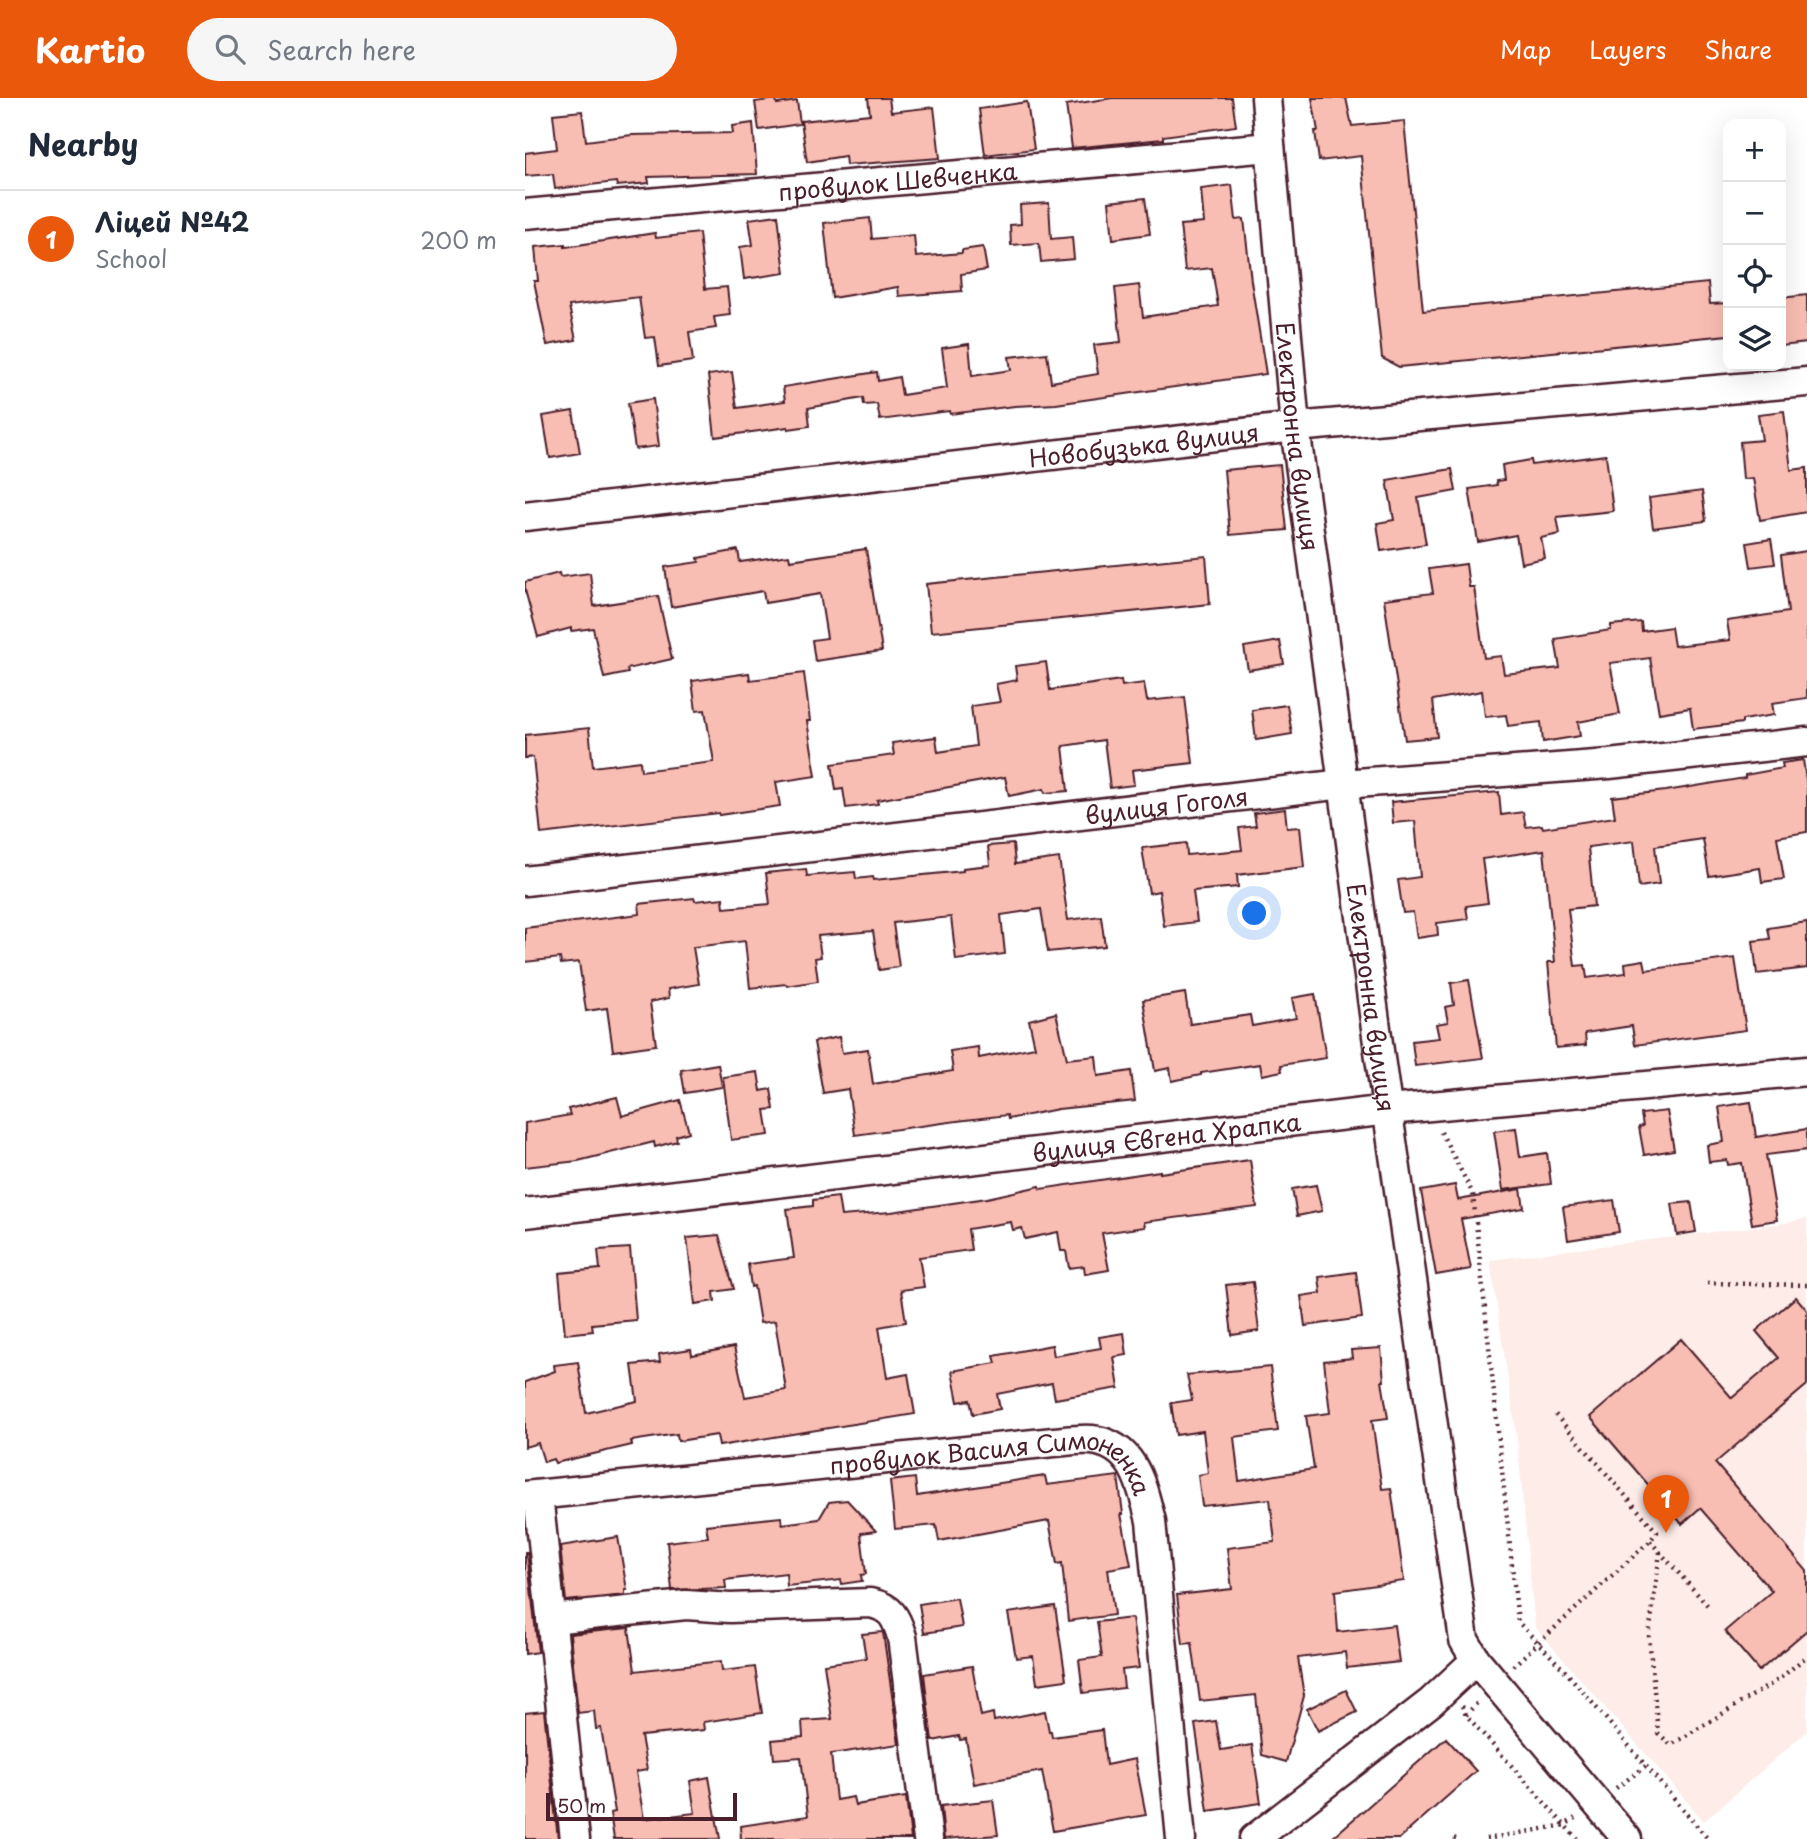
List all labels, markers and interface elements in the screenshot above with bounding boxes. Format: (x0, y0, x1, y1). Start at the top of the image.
search box (187, 18, 677, 81)
text: Kartio (35, 24, 145, 74)
icon: search (211, 30, 249, 68)
text: Search here (267, 30, 416, 69)
text: Map (1500, 31, 1551, 67)
text: Layers (1589, 31, 1666, 67)
text: Share (1704, 31, 1772, 67)
map controls (1723, 119, 1786, 371)
button: + (1723, 119, 1786, 182)
text: Nearby (28, 121, 138, 166)
street label: провулок Шевченка (776, 152, 1019, 209)
button: − (1723, 182, 1786, 245)
text: Ліцей №42 (95, 202, 249, 241)
text: 1 (46, 222, 57, 257)
text: 200 m (420, 222, 497, 257)
text: School (95, 241, 167, 276)
button: locate (1723, 245, 1786, 308)
button: layers (1723, 308, 1786, 371)
street label: Електронна вулиця (1268, 320, 1330, 553)
street label: Новобузька вулиця (1027, 413, 1261, 476)
street label: вулиця Гоголя (1083, 777, 1250, 832)
street label: Електронна вулиця (1339, 881, 1406, 1114)
your location (1237, 896, 1271, 930)
street label: вулиця Євгена Храпка (1030, 1103, 1303, 1170)
street label: провулок Василя Симоненка (828, 1421, 1161, 1500)
pin: 1 (1643, 1475, 1689, 1533)
scale bar (546, 1790, 737, 1822)
text: 50 m (557, 1791, 606, 1819)

